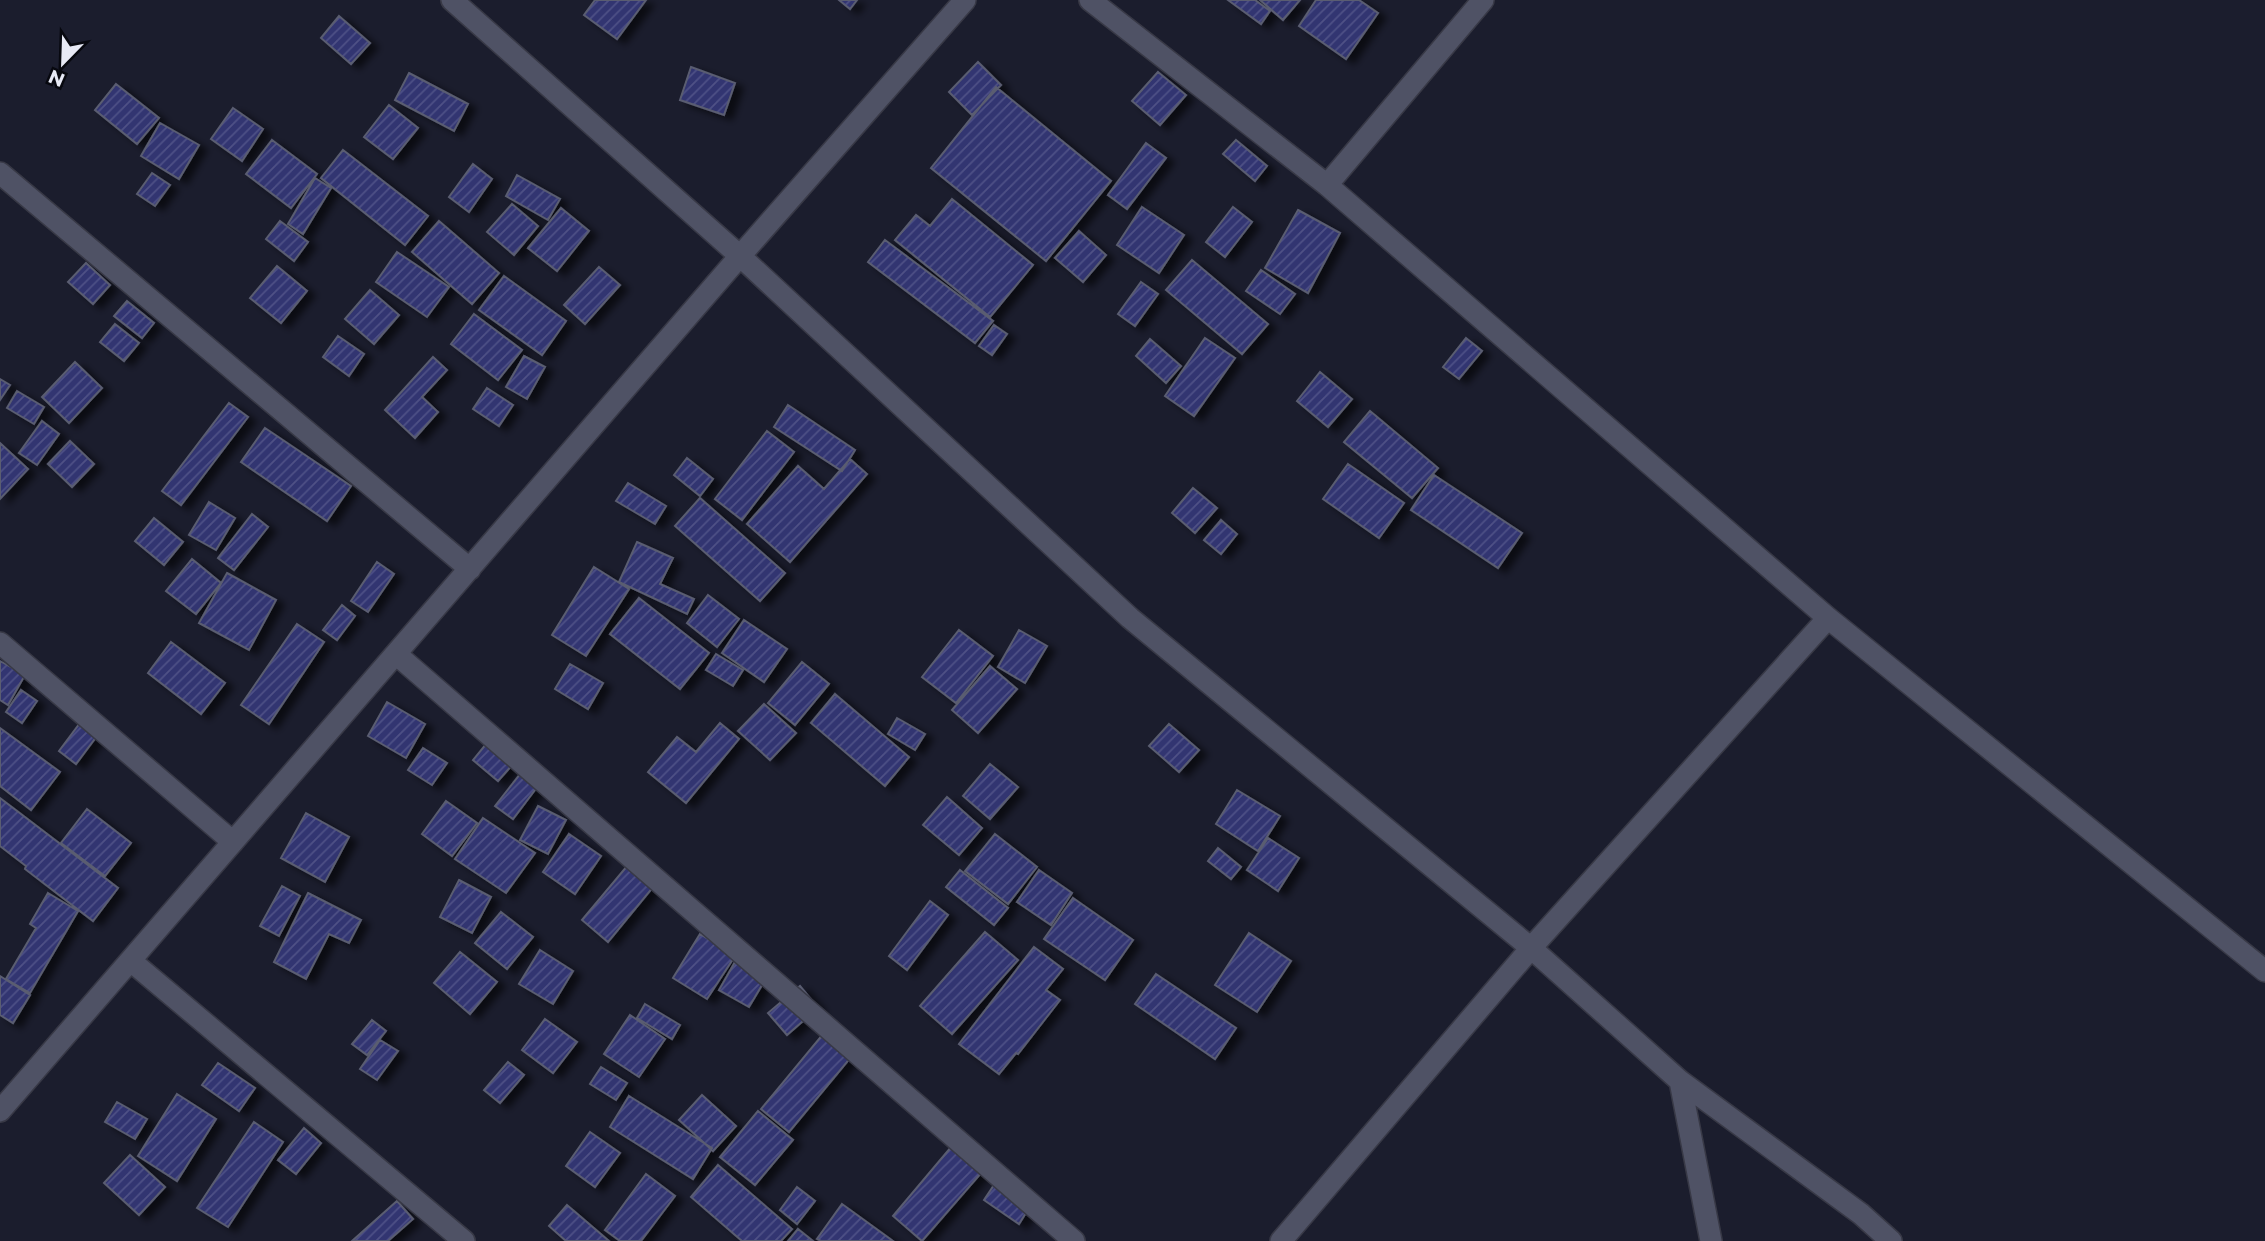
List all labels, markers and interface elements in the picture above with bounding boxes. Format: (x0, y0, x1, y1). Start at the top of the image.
north arrow (28, 28, 98, 98)
text: N (45, 65, 68, 92)

